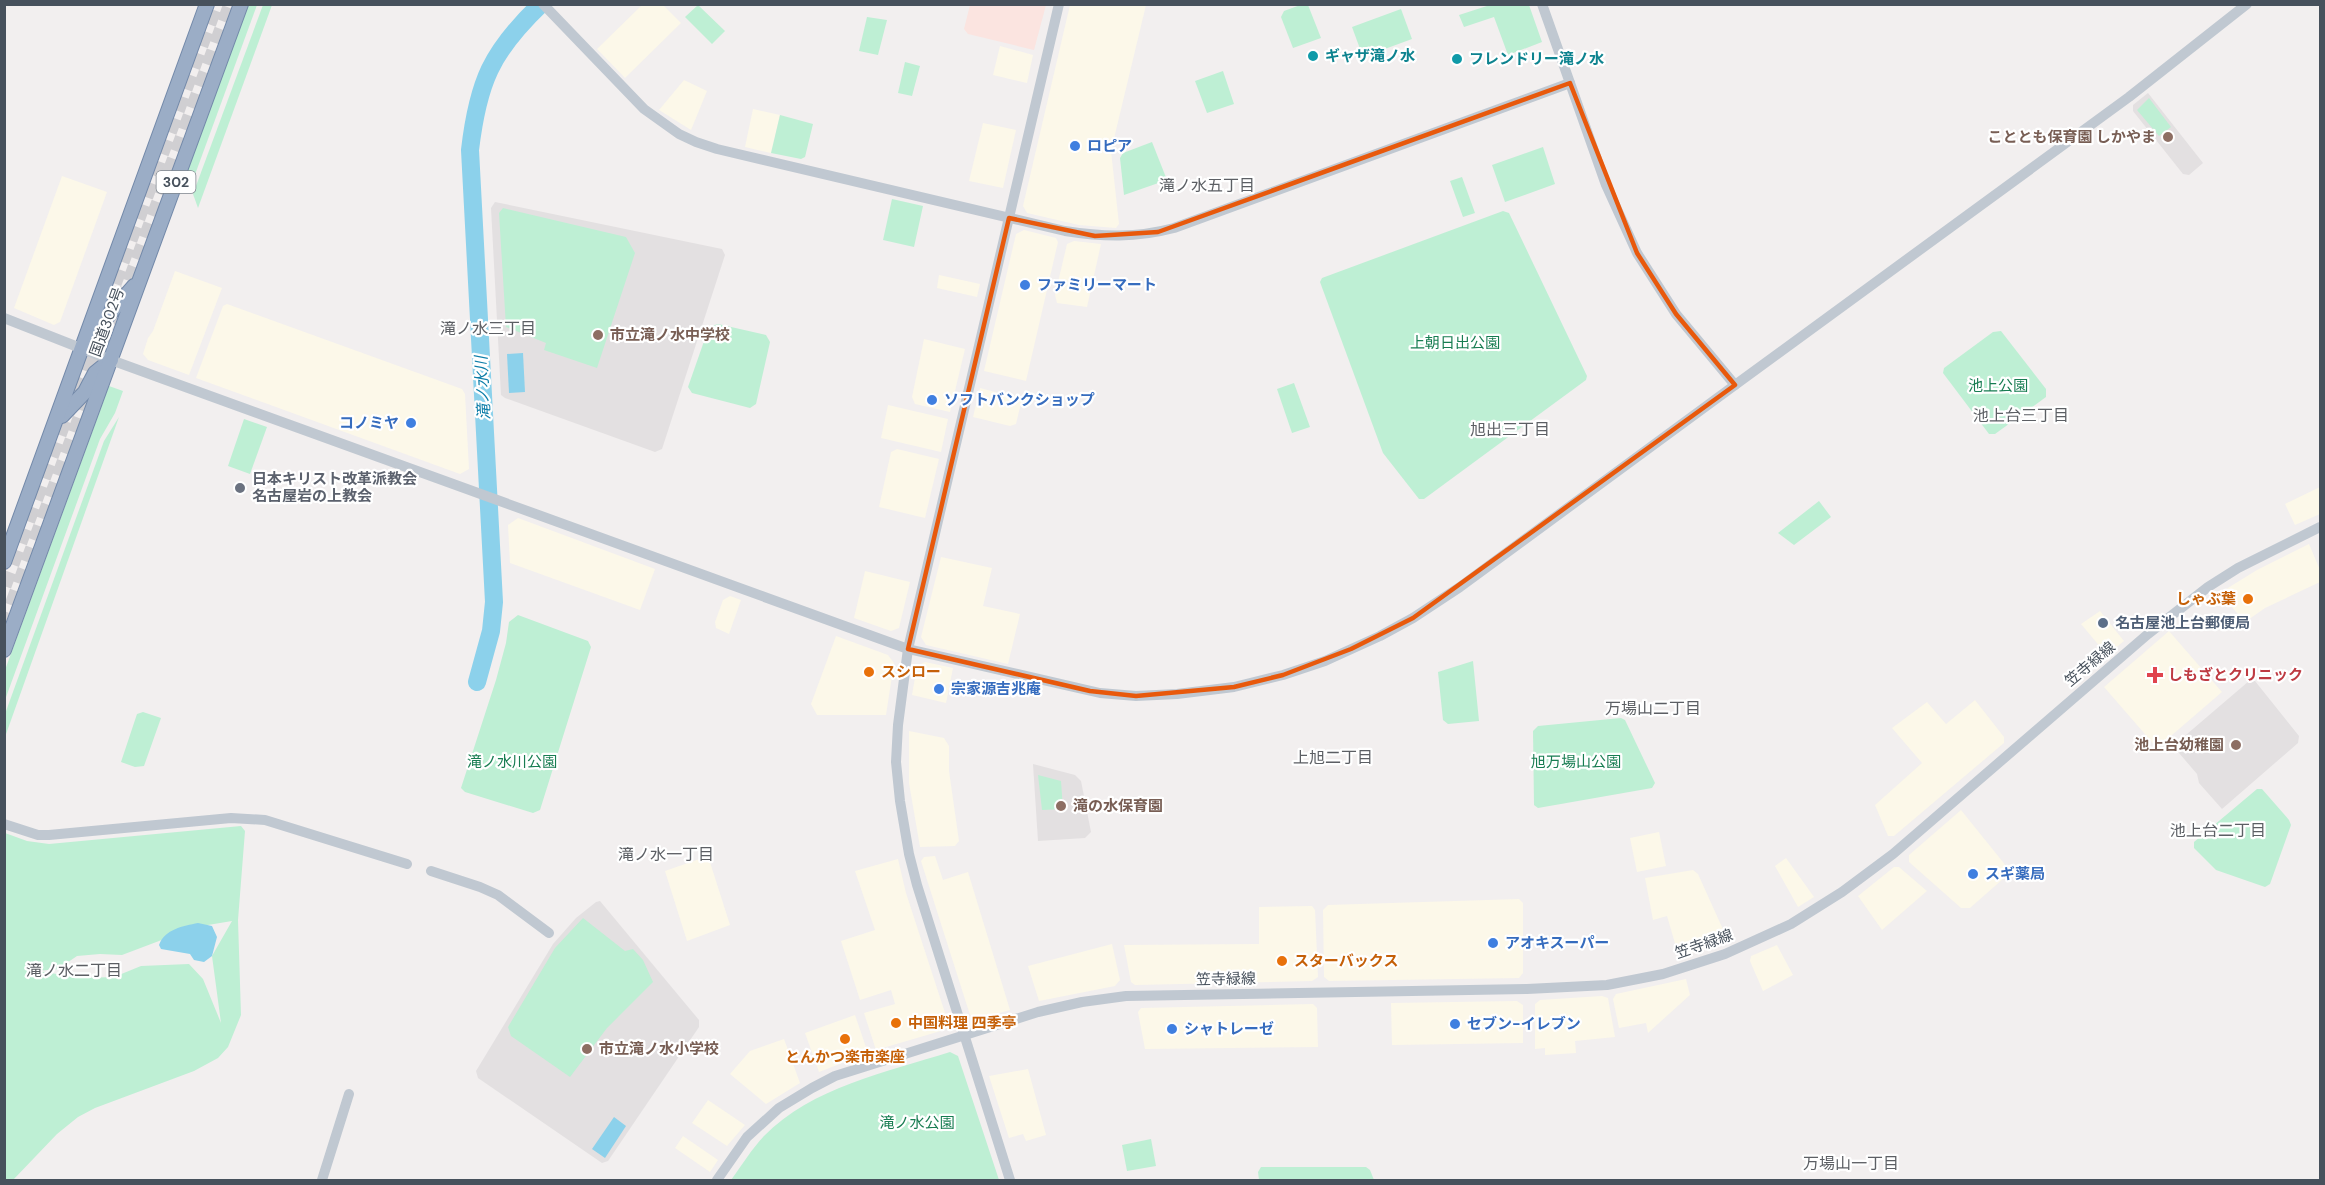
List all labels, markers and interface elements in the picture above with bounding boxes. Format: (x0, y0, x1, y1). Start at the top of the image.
place label: ギャザ滝ノ水 (1325, 46, 1415, 66)
marker: ギャザ滝ノ水 (1306, 49, 1320, 63)
place label: フレンドリー滝ノ水 (1469, 49, 1604, 69)
marker: フレンドリー滝ノ水 (1450, 52, 1464, 66)
place label: こととも保育園 しかやま (1987, 127, 2156, 147)
marker: こととも保育園 しかやま (2161, 130, 2175, 144)
place label: ロピア (1087, 136, 1132, 156)
marker: ロピア (1068, 139, 1082, 153)
road number: 302 (156, 171, 195, 193)
district label: 滝ノ水五丁目 (1159, 175, 1255, 196)
place label: ファミリーマート (1037, 275, 1157, 295)
marker: ファミリーマート (1018, 278, 1032, 292)
street label: 国道302号 (85, 284, 129, 360)
district label: 滝ノ水三丁目 (440, 318, 536, 339)
place label: 市立滝ノ水中学校 (610, 325, 730, 345)
marker: 市立滝ノ水中学校 (591, 328, 605, 342)
park label: 上朝日出公園 (1410, 333, 1500, 353)
water label: 滝ノ水川 (470, 353, 495, 420)
park label: 池上公園 (1968, 376, 2028, 396)
place label: ソフトバンクショップ (944, 390, 1095, 410)
marker: ソフトバンクショップ (925, 393, 939, 407)
district label: 池上台三丁目 (1973, 405, 2069, 426)
place label: コノミヤ (339, 413, 399, 433)
marker: コノミヤ (404, 416, 418, 430)
district label: 旭出三丁目 (1470, 419, 1550, 440)
place label: 日本キリスト改革派教会 名古屋岩の上教会 (252, 469, 417, 506)
marker: 日本キリスト改革派教会 名古屋岩の上教会 (233, 481, 247, 495)
place label: しゃぶ葉 (2176, 589, 2236, 609)
marker: しゃぶ葉 (2241, 592, 2255, 606)
place label: 名古屋池上台郵便局 (2115, 613, 2250, 633)
marker: 名古屋池上台郵便局 (2096, 616, 2110, 630)
street label: 笠寺緑線 (2061, 637, 2119, 691)
place label: スシロー (881, 662, 941, 682)
marker: スシロー (862, 665, 876, 679)
place label: しもざとクリニック (2168, 665, 2303, 685)
marker: しもざとクリニック (2146, 666, 2164, 684)
place label: 宗家源吉兆庵 (951, 679, 1041, 699)
marker: 宗家源吉兆庵 (932, 682, 946, 696)
district label: 万場山二丁目 (1605, 698, 1701, 719)
place label: 池上台幼稚園 (2134, 735, 2224, 755)
marker: 池上台幼稚園 (2229, 738, 2243, 752)
district label: 上旭二丁目 (1293, 747, 1373, 768)
park label: 滝ノ水川公園 (467, 752, 557, 772)
park label: 旭万場山公園 (1531, 752, 1621, 772)
place label: 滝の水保育園 (1073, 796, 1163, 816)
marker: 滝の水保育園 (1054, 799, 1068, 813)
district label: 池上台二丁目 (2170, 820, 2266, 841)
district label: 滝ノ水一丁目 (618, 844, 714, 865)
place label: スギ薬局 (1985, 864, 2045, 884)
marker: スギ薬局 (1966, 867, 1980, 881)
street label: 笠寺緑線 (1672, 925, 1736, 963)
place label: アオキスーパー (1505, 933, 1609, 953)
marker: アオキスーパー (1486, 936, 1500, 950)
place label: スターバックス (1294, 951, 1398, 971)
marker: スターバックス (1275, 954, 1289, 968)
district label: 滝ノ水二丁目 (26, 960, 122, 981)
street label: 笠寺緑線 (1196, 968, 1256, 990)
place label: 中国料理 四季亭 (908, 1013, 1017, 1033)
place label: セブン-イレブン (1467, 1014, 1581, 1034)
marker: 中国料理 四季亭 (889, 1016, 903, 1030)
marker: セブン-イレブン (1448, 1017, 1462, 1031)
place label: シャトレーゼ (1184, 1019, 1274, 1039)
marker: シャトレーゼ (1165, 1022, 1179, 1036)
marker: とんかつ楽市楽座 (838, 1032, 852, 1046)
place label: 市立滝ノ水小学校 (599, 1039, 719, 1059)
marker: 市立滝ノ水小学校 (580, 1042, 594, 1056)
place label: とんかつ楽市楽座 (785, 1047, 905, 1067)
park label: 滝ノ水公園 (879, 1113, 955, 1133)
district label: 万場山一丁目 (1803, 1153, 1899, 1174)

